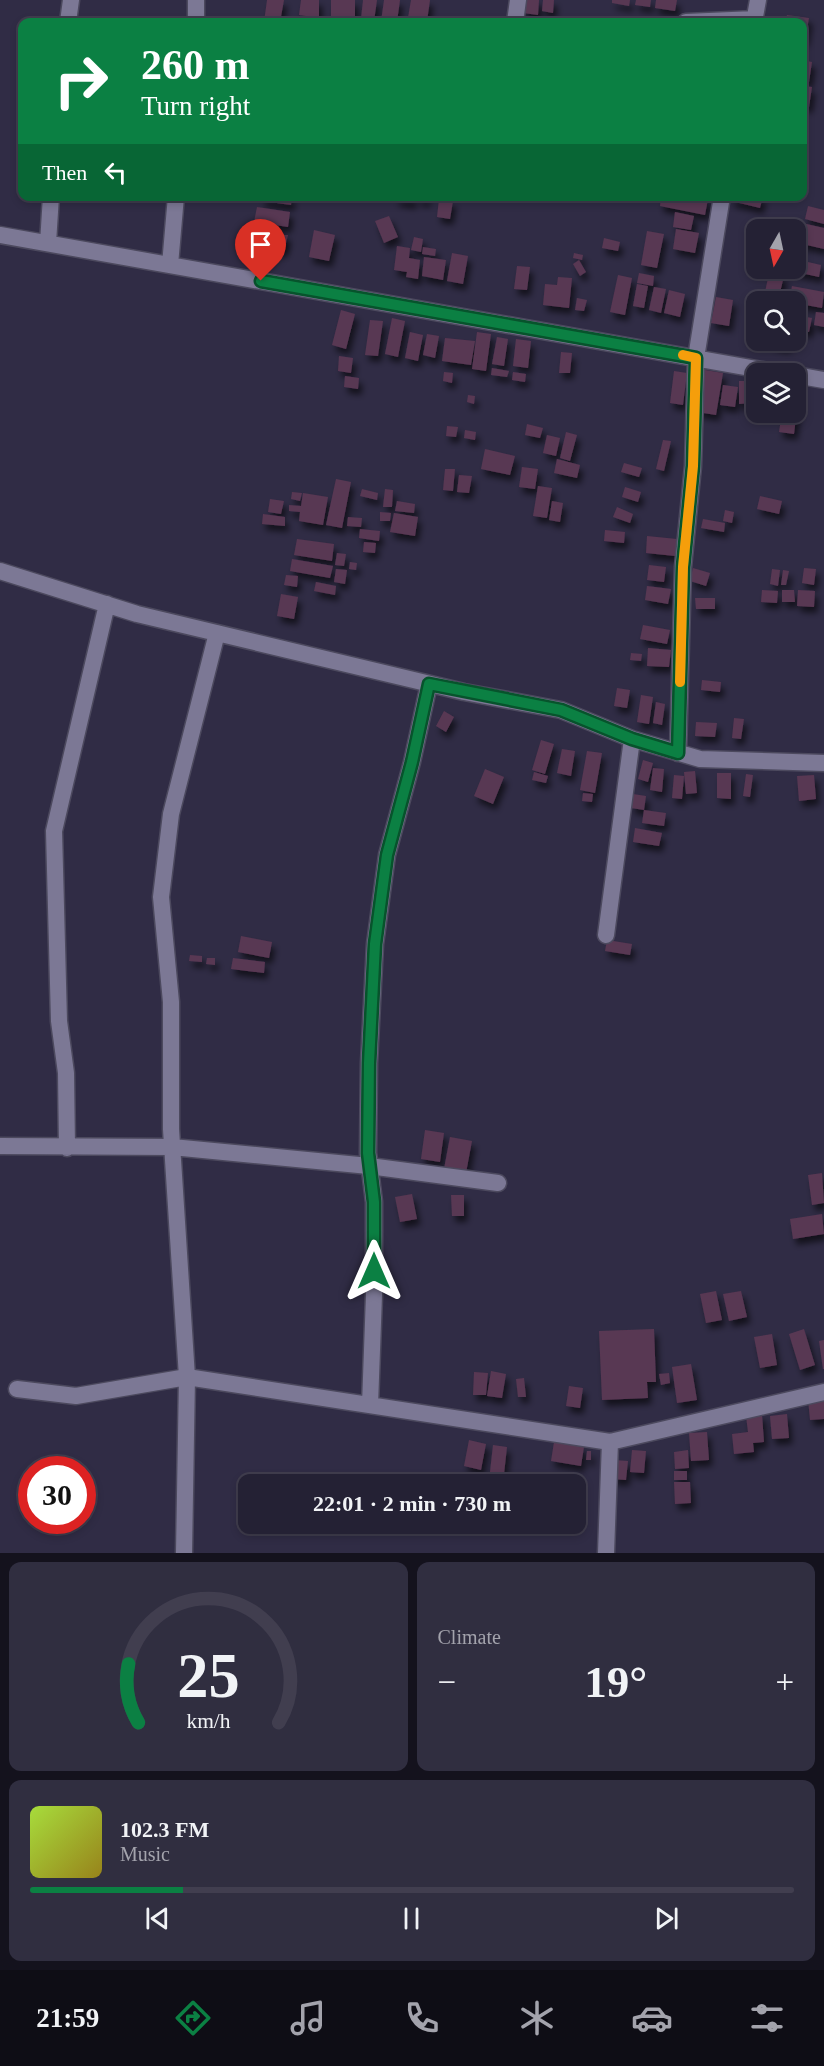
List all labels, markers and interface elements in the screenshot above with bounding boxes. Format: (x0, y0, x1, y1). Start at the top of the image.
icon: right (42, 42, 120, 120)
text: 260 m (141, 42, 250, 88)
text: Turn right (141, 91, 250, 121)
icon: left (99, 156, 132, 189)
text: Then (42, 160, 87, 185)
pin (235, 219, 286, 281)
north arrow (746, 219, 806, 279)
map controls (746, 219, 806, 423)
icon: arrive (244, 228, 277, 261)
button: search (746, 291, 806, 351)
button: layers (746, 363, 806, 423)
position arrow (342, 1239, 406, 1303)
speed limit sign: 30 (18, 1456, 96, 1534)
text: 22:01 · 2 min · 730 m (313, 1491, 511, 1516)
text: Climate (438, 1626, 501, 1648)
text: 25 (177, 1641, 239, 1710)
text: 19° (584, 1657, 647, 1707)
text: − (438, 1664, 456, 1700)
text: + (775, 1664, 794, 1700)
text: km/h (186, 1710, 231, 1734)
text: 102.3 FM (120, 1817, 209, 1842)
text: Music (120, 1843, 170, 1865)
icon: previous (141, 1902, 174, 1935)
icon: pause (395, 1902, 428, 1935)
icon: next (650, 1902, 683, 1935)
icon: directions (172, 1997, 214, 2039)
icon: music (287, 1997, 329, 2039)
icon: phone (401, 1997, 443, 2039)
icon: climate (516, 1997, 558, 2039)
icon: car (631, 1997, 673, 2039)
icon: filters (746, 1997, 788, 2039)
text: 21:59 (36, 2003, 99, 2033)

